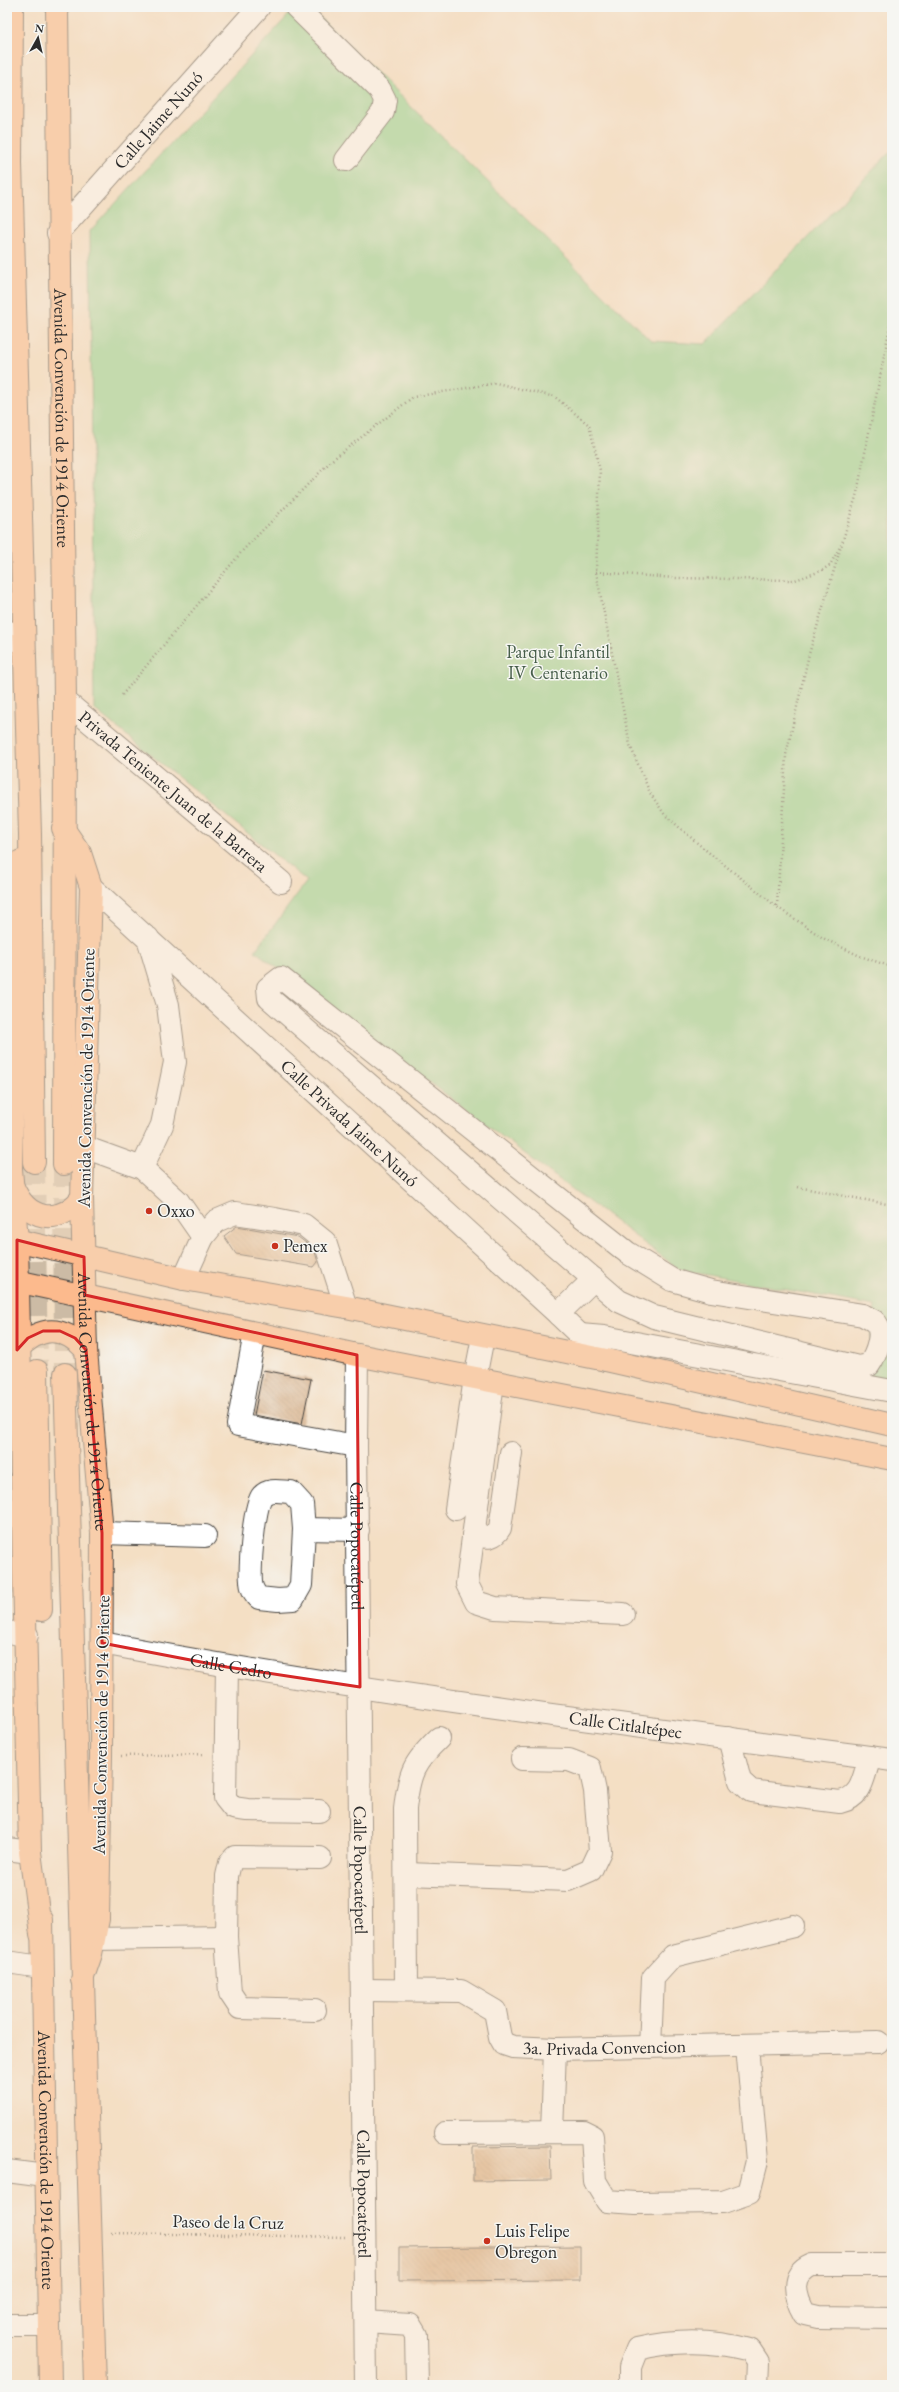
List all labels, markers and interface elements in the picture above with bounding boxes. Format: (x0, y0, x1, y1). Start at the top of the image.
north arrow (18, 18, 58, 58)
text: N (34, 21, 45, 36)
street label: Calle Jaime Nunó (108, 66, 208, 174)
street label: Avenida Convención de 1914 Oriente (49, 287, 75, 548)
park label: Parque Infantil IV Centenario (506, 640, 610, 684)
street label: Privada Teniente Juan de la Barrera (74, 705, 273, 878)
street label: Avenida Convención de 1914 Oriente (72, 948, 99, 1209)
street label: Calle Privada Jaime Nunó (276, 1054, 423, 1192)
place label: Oxxo (157, 1199, 195, 1222)
marker: Oxxo (144, 1206, 154, 1216)
place label: Pemex (283, 1234, 328, 1257)
marker: Pemex (270, 1241, 280, 1251)
street label: Avenida Convención de 1914 Oriente (73, 1271, 114, 1532)
street label: Calle Popocatépetl (345, 1481, 370, 1611)
street label: Avenida Convención de 1914 Oriente (87, 1595, 114, 1856)
street label: Calle Cedro (188, 1647, 274, 1684)
street label: Calle Citlaltépec (567, 1705, 684, 1743)
street label: Calle Popocatépetl (349, 1805, 373, 1934)
street label: Avenida Convención de 1914 Oriente (33, 2029, 60, 2290)
street label: 3a. Privada Convencion (522, 2034, 687, 2060)
street label: Calle Popocatépetl (352, 2129, 377, 2258)
street label: Paseo de la Cruz (172, 2209, 284, 2234)
place label: Luis Felipe Obregon (495, 2219, 570, 2263)
marker: Luis Felipe Obregon (482, 2236, 492, 2246)

